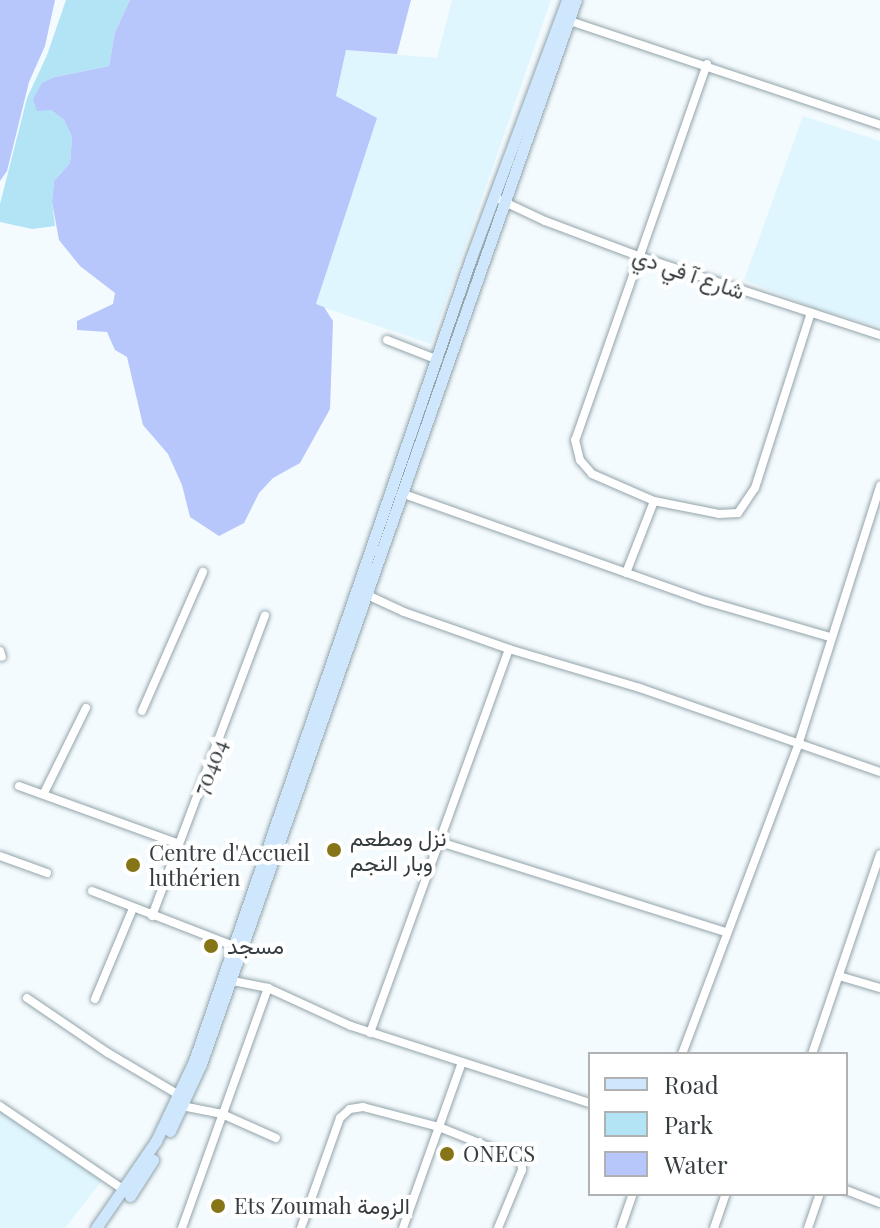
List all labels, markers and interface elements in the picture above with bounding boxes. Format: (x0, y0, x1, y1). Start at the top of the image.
street label: شارع آ في دي (630, 242, 748, 304)
street label: 70404 (187, 736, 233, 798)
place label: نزل ومطعم وبار النجم (350, 824, 447, 876)
place label: Centre d'Accueil luthérien (149, 839, 310, 890)
marker: نزل ومطعم وبار النجم (325, 841, 343, 859)
marker: Centre d'Accueil luthérien (124, 856, 142, 874)
place label: مسجد (227, 933, 284, 959)
marker: مسجد (202, 937, 220, 955)
legend (588, 1052, 848, 1196)
text: Road (664, 1068, 719, 1100)
text: Park (664, 1108, 713, 1140)
place label: ONECS (463, 1141, 535, 1167)
marker: ONECS (438, 1145, 456, 1163)
text: Water (664, 1148, 728, 1180)
place label: Ets Zoumah الزومة (234, 1193, 410, 1219)
marker: Ets Zoumah الزومة (209, 1197, 227, 1215)

